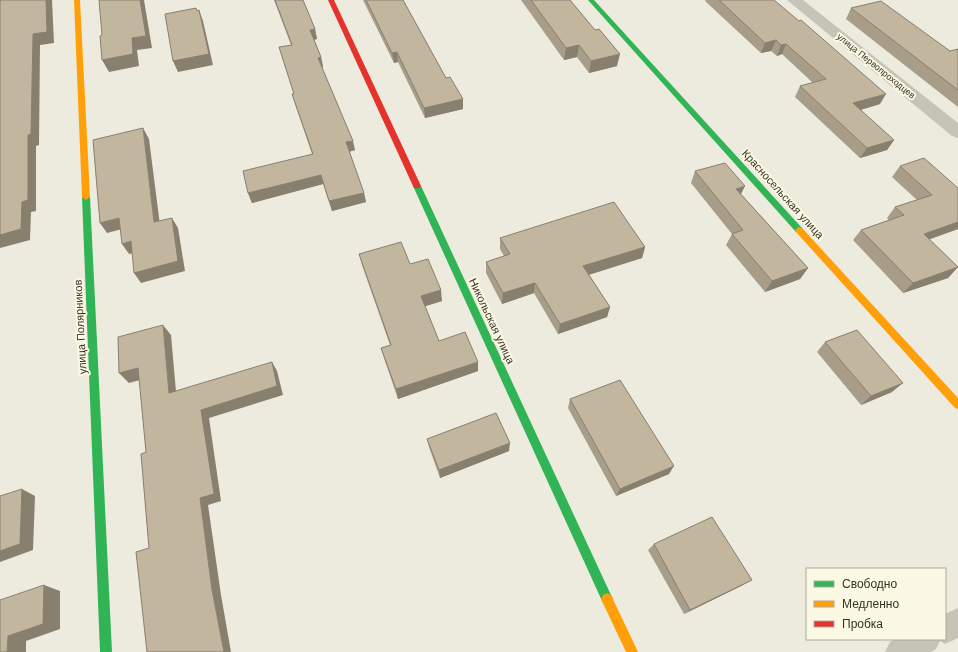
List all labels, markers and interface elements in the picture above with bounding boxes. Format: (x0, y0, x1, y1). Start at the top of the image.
street label: улица Первопроходцев (835, 31, 917, 101)
street label: Красносельская улица (740, 147, 827, 242)
street label: Никольская улица (467, 276, 517, 366)
street label: улица Полярников (72, 279, 88, 375)
legend (806, 568, 946, 640)
text: Свободно (842, 577, 897, 591)
text: Медленно (842, 597, 899, 611)
text: Пробка (842, 617, 883, 631)

